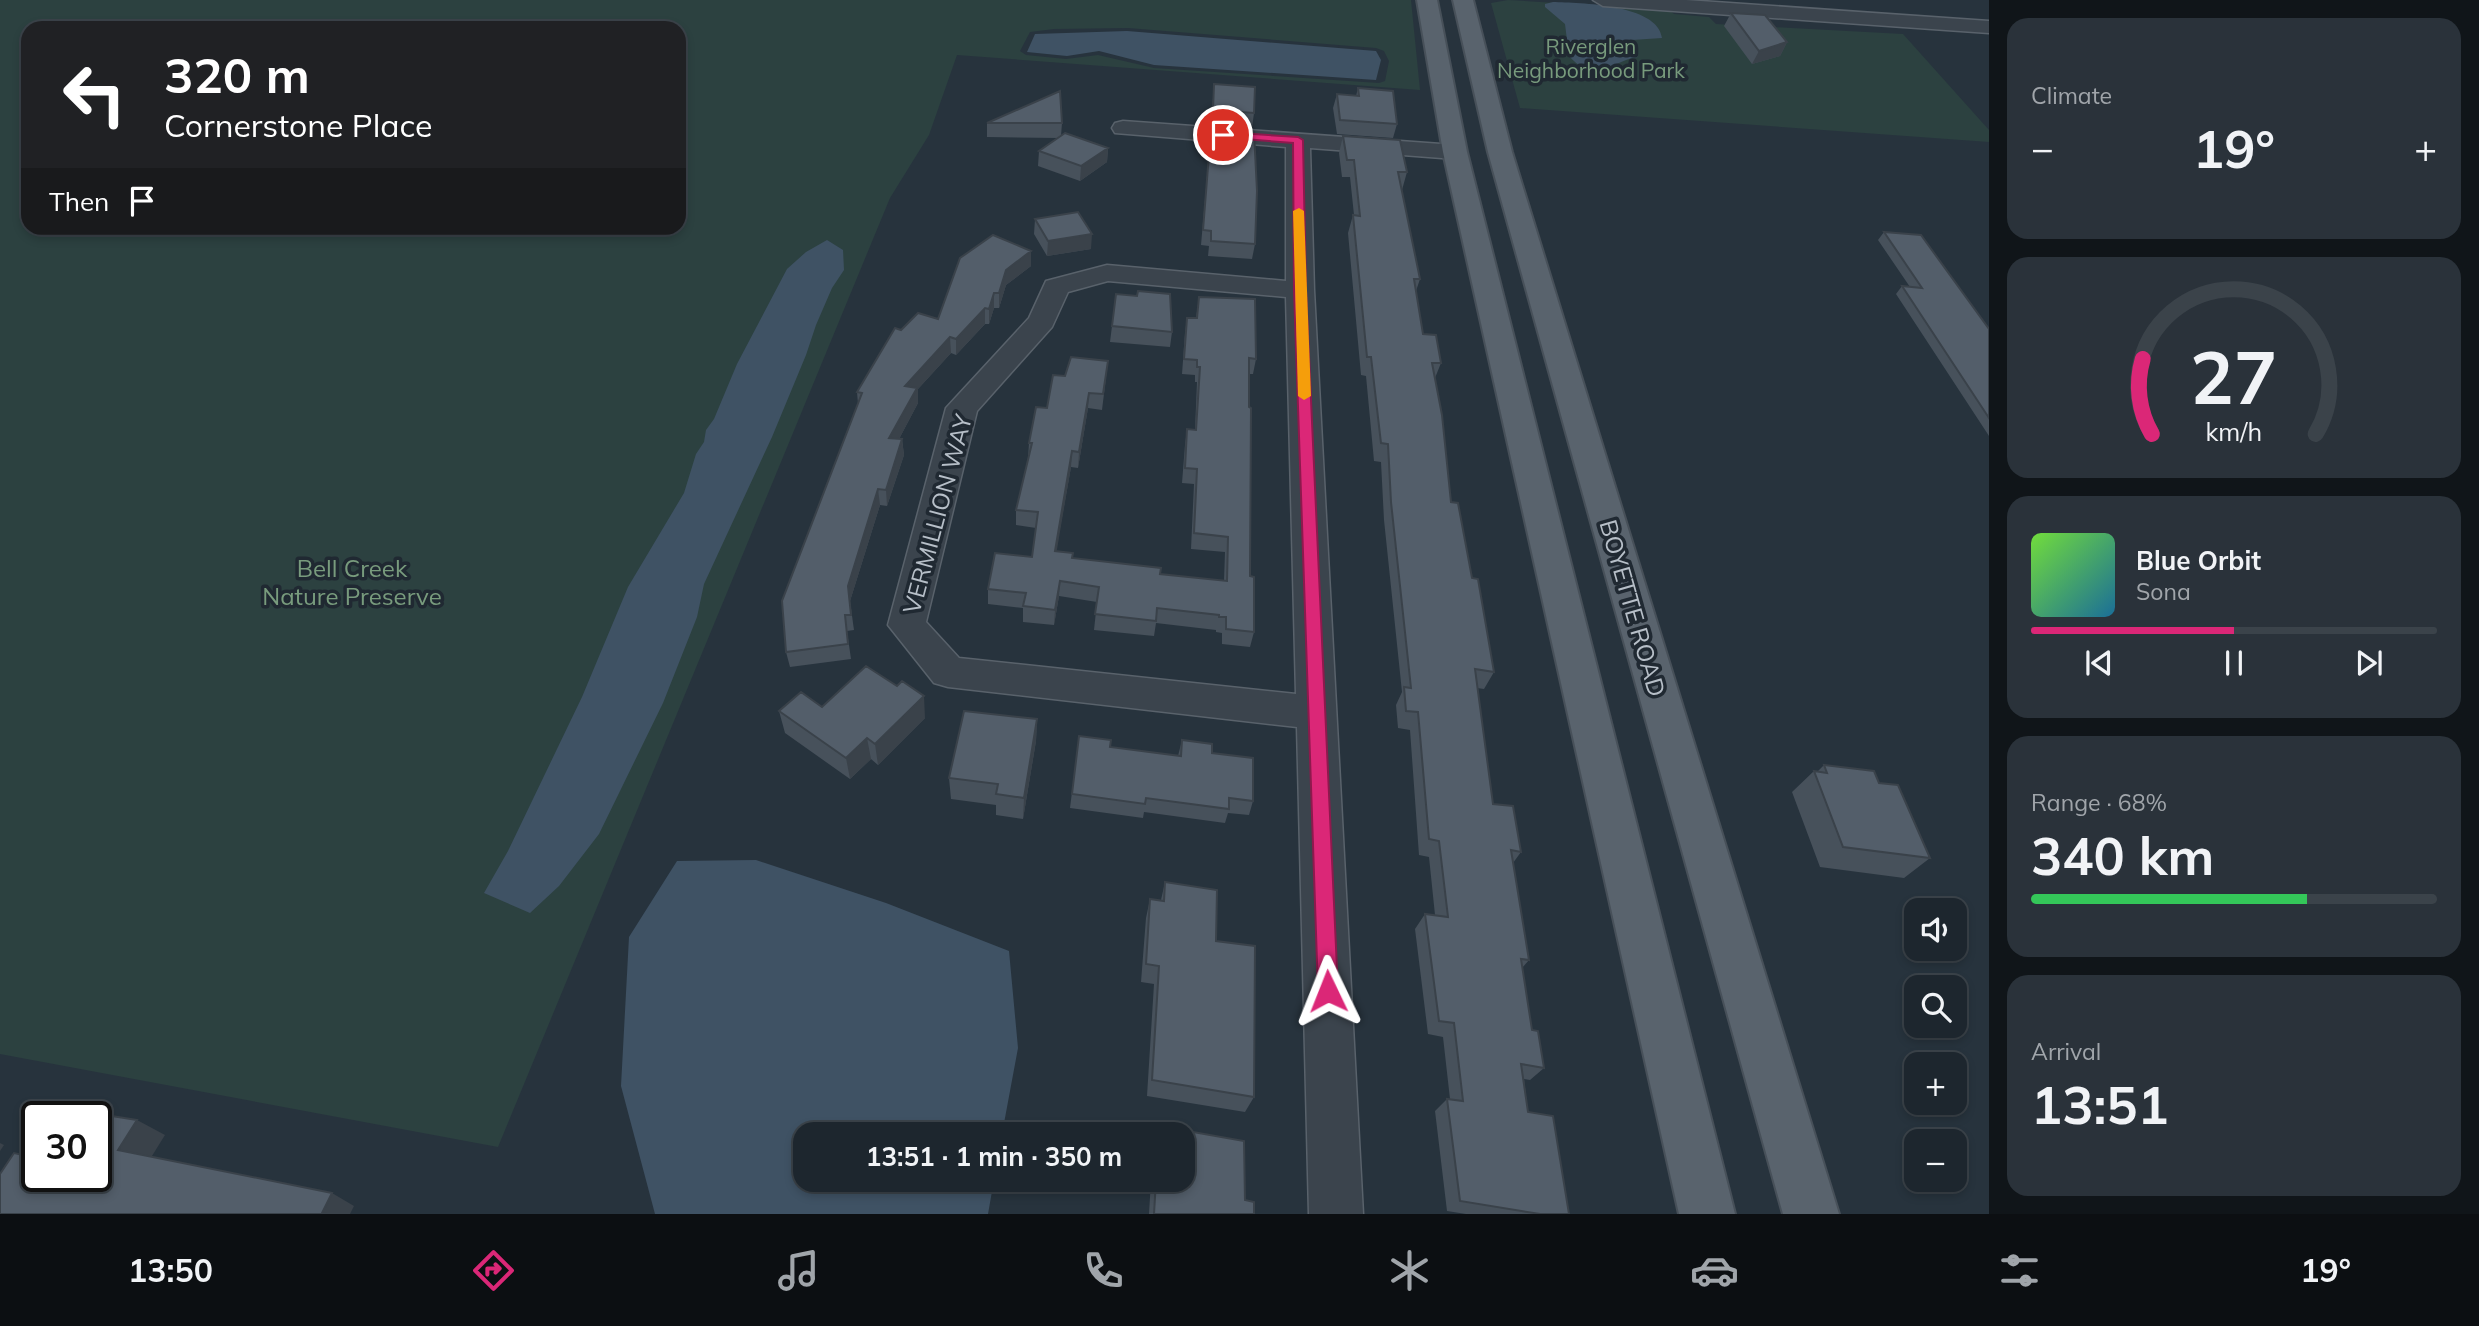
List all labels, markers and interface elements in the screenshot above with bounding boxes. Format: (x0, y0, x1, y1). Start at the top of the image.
park label: Riverglen Neighborhood Park (1497, 33, 1685, 83)
text: 320 m (164, 44, 310, 105)
icon: left (49, 49, 140, 140)
text: Climate (2031, 81, 2112, 110)
text: Cornerstone Place (164, 105, 432, 145)
pin (1193, 105, 1253, 165)
icon: arrive (1204, 116, 1242, 154)
text: 19° (2193, 116, 2275, 181)
text: − (2031, 124, 2054, 172)
text: + (2414, 124, 2437, 172)
icon: arrive (123, 182, 161, 220)
text: Then (49, 185, 109, 218)
text: 27 (2190, 331, 2278, 422)
street label: VERMILLION WAY (896, 411, 978, 617)
text: km/h (2206, 416, 2262, 447)
street label: BOYETTE ROAD (1593, 516, 1673, 700)
text: Blue Orbit (2136, 544, 2261, 577)
park label: Bell Creek Nature Preserve (262, 553, 442, 611)
text: Sona (2136, 577, 2191, 606)
icon: previous (2080, 644, 2118, 682)
icon: pause (2215, 644, 2253, 682)
icon: next (2350, 644, 2388, 682)
text: Range · 68% (2031, 788, 2167, 817)
text: 340 km (2031, 823, 2214, 888)
map controls (1904, 898, 1967, 1192)
button: sound (1904, 898, 1967, 961)
position arrow (1291, 954, 1365, 1028)
button: search (1904, 975, 1967, 1038)
text: Arrival (2031, 1037, 2101, 1066)
button: + (1904, 1052, 1967, 1115)
text: 13:51 (2031, 1072, 2169, 1137)
speed limit sign: 30 (21, 1101, 112, 1192)
button: − (1904, 1129, 1967, 1192)
text: 13:51 · 1 min · 350 m (866, 1140, 1122, 1173)
icon: directions (469, 1246, 518, 1295)
icon: music (774, 1246, 823, 1295)
icon: phone (1079, 1246, 1128, 1295)
icon: climate (1385, 1246, 1434, 1295)
icon: car (1690, 1246, 1739, 1295)
icon: filters (1995, 1246, 2044, 1295)
text: 13:50 (128, 1250, 213, 1290)
text: 19° (2300, 1250, 2351, 1290)

